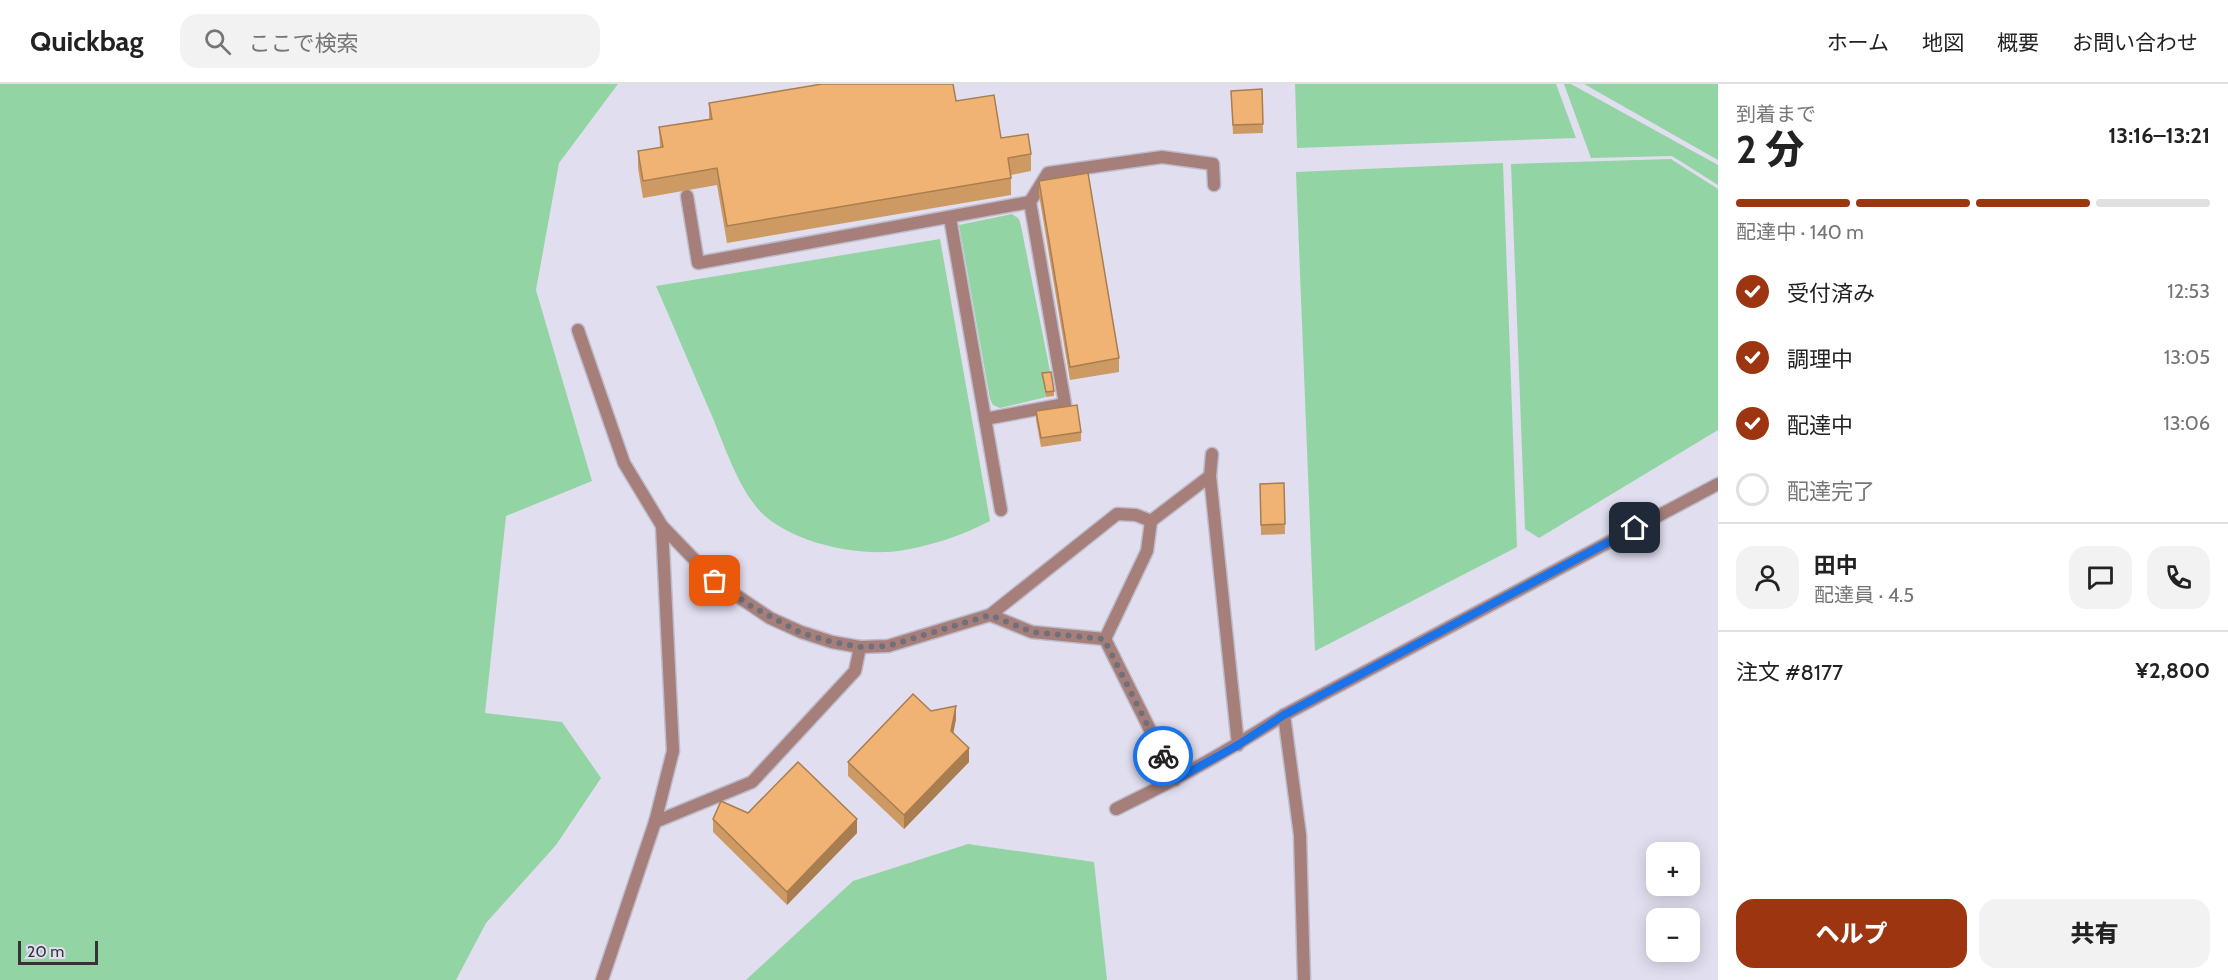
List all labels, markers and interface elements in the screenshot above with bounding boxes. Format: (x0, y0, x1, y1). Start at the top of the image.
search box (180, 14, 600, 68)
text: Quickbag (30, 24, 144, 58)
icon: search (201, 25, 234, 58)
text: ここで検索 (249, 30, 359, 57)
text: ホーム (1827, 30, 1889, 55)
text: 地図 (1922, 30, 1964, 55)
text: 概要 (1997, 30, 2039, 55)
text: お問い合わせ (2072, 30, 2198, 55)
text: 到着まで (1736, 102, 1816, 126)
text: 13:16–13:21 (2108, 122, 2210, 149)
text: 2 分 (1736, 125, 1804, 173)
text: 配達中 · 140 m (1736, 220, 1864, 244)
icon: check (1736, 275, 1769, 308)
text: 12:53 (2167, 279, 2210, 303)
text: 受付済み (1787, 280, 1875, 307)
icon: check (1736, 341, 1769, 374)
text: 13:05 (2164, 345, 2210, 369)
text: 調理中 (1787, 346, 1853, 373)
icon: check (1736, 407, 1769, 440)
text: 13:06 (2163, 411, 2210, 435)
text: 配達中 (1787, 412, 1853, 439)
text: 配達完了 (1787, 478, 1875, 505)
pin (1609, 502, 1660, 553)
icon: home (1618, 511, 1651, 544)
button: person (1736, 546, 1799, 609)
button: chat (2069, 546, 2132, 609)
button: phone (2147, 546, 2210, 609)
text: 田中 (1814, 552, 1858, 579)
pin (689, 555, 740, 606)
icon: bag (698, 564, 731, 597)
text: 配達員 · 4.5 (1814, 583, 1914, 607)
text: ¥2,800 (2136, 657, 2210, 684)
text: 注文 #8177 (1736, 659, 1843, 686)
courier (1133, 726, 1193, 786)
icon: bike (1147, 740, 1180, 773)
map controls (1646, 842, 1700, 962)
button: + (1646, 842, 1700, 896)
button: ヘルプ (1736, 899, 1967, 968)
button: 共有 (1979, 899, 2210, 968)
button: − (1646, 908, 1700, 962)
scale bar (18, 938, 98, 966)
text: 20 m (27, 942, 64, 961)

